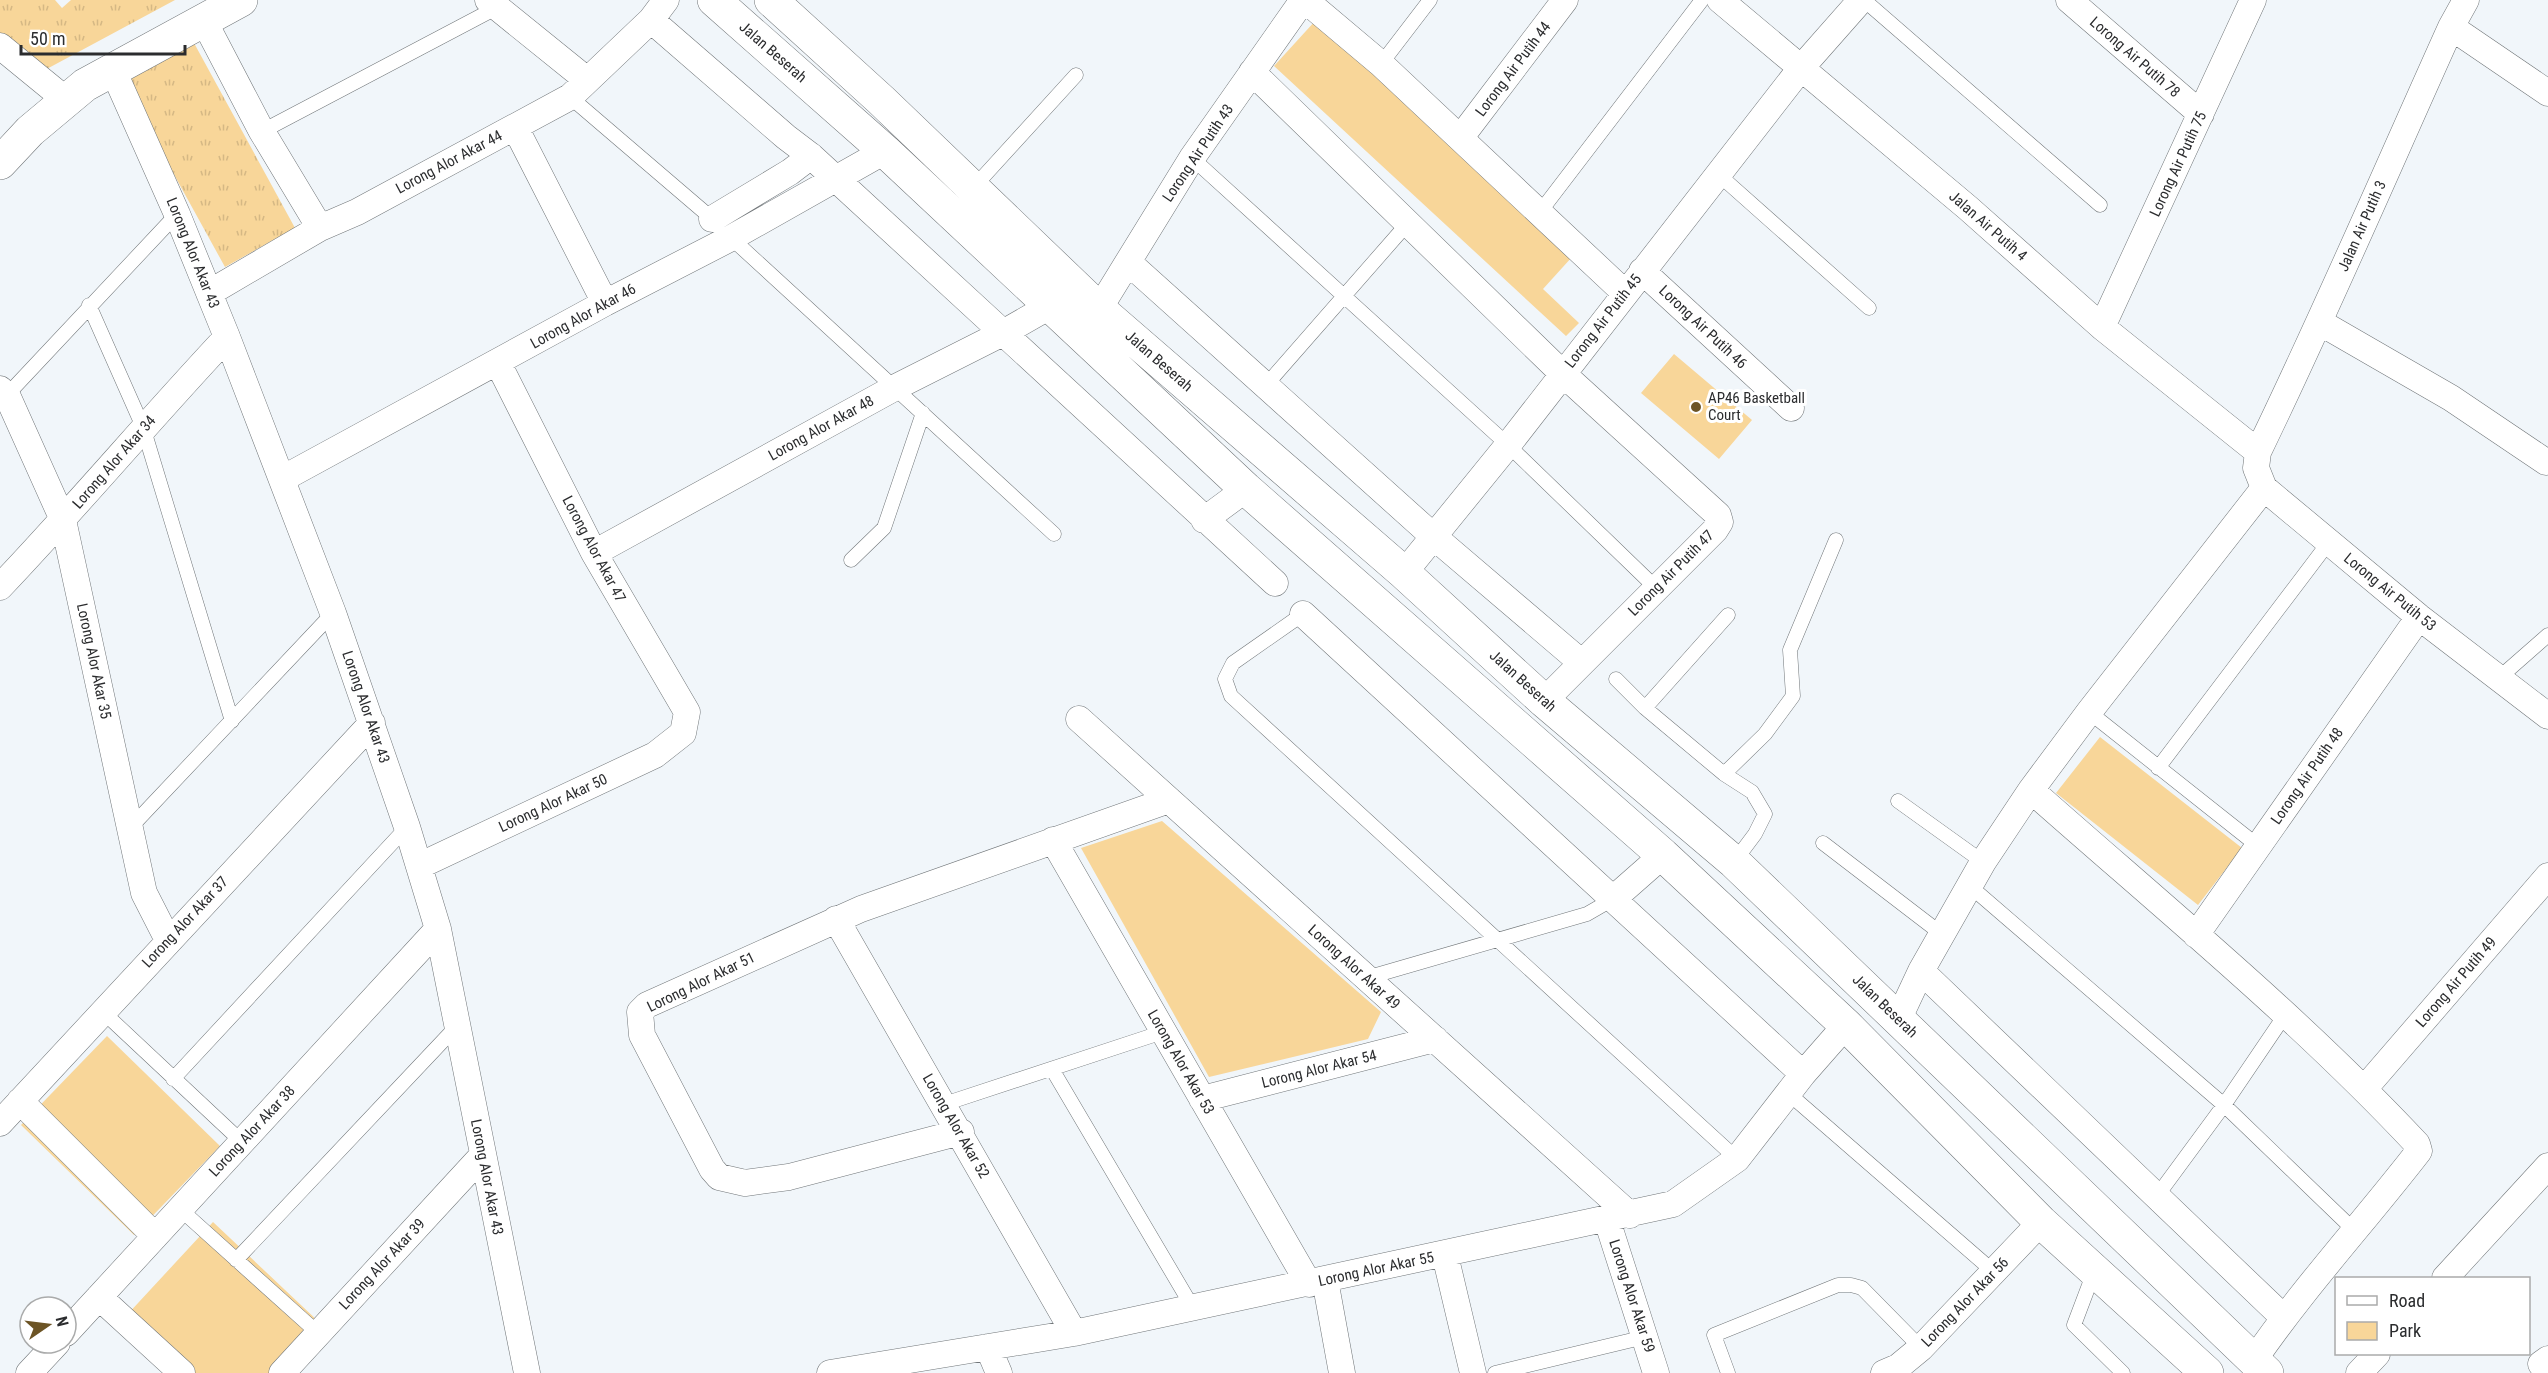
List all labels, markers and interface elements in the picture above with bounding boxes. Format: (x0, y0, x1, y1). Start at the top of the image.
street label: Lorong Air Putih 78 (2086, 13, 2184, 101)
scale bar (21, 18, 184, 56)
street label: Jalan Beserah (736, 18, 810, 86)
street label: Lorong Air Putih 44 (1472, 18, 1554, 120)
text: 50 m (30, 28, 65, 49)
street label: Lorong Air Putih 43 (1159, 101, 1237, 205)
street label: Lorong Air Putih 75 (2146, 109, 2210, 219)
street label: Lorong Alor Akar 44 (393, 126, 505, 198)
street label: Jalan Air Putih 3 (2334, 178, 2390, 274)
street label: Jalan Air Putih 4 (1945, 187, 2031, 265)
street label: Lorong Alor Akar 43 (163, 195, 223, 311)
street label: Lorong Air Putih 45 (1561, 271, 1645, 371)
street label: Lorong Alor Akar 46 (527, 280, 639, 352)
street label: Lorong Air Putih 46 (1655, 282, 1751, 372)
street label: Jalan Beserah (1122, 327, 1196, 395)
place label: AP46 Basketball Court (1708, 389, 1805, 424)
street label: Lorong Alor Akar 48 (765, 392, 877, 464)
marker: AP46 Basketball Court (1689, 400, 1703, 414)
street label: Lorong Alor Akar 34 (69, 412, 159, 512)
street label: Lorong Alor Akar 47 (558, 493, 630, 605)
street label: Lorong Air Putih 47 (1624, 526, 1718, 620)
street label: Lorong Air Putih 53 (2340, 549, 2440, 635)
street label: Lorong Alor Akar 35 (73, 602, 115, 720)
street label: Jalan Beserah (1486, 646, 1560, 716)
street label: Lorong Alor Akar 43 (338, 648, 394, 766)
street label: Lorong Air Putih 48 (2267, 724, 2347, 828)
street label: Lorong Alor Akar 50 (496, 770, 610, 836)
street label: Lorong Alor Akar 37 (138, 873, 232, 971)
street label: Lorong Alor Akar 49 (1304, 921, 1404, 1013)
street label: Lorong Air Putih 49 (2412, 933, 2500, 1031)
street label: Lorong Alor Akar 51 (644, 948, 758, 1016)
street label: Jalan Beserah (1849, 970, 1921, 1042)
street label: Lorong Alor Akar 53 (1144, 1006, 1218, 1118)
street label: Lorong Alor Akar 54 (1260, 1046, 1378, 1092)
street label: Lorong Alor Akar 52 (919, 1070, 993, 1182)
street label: Lorong Alor Akar 38 (205, 1082, 299, 1180)
street label: Lorong Alor Akar 43 (467, 1117, 507, 1237)
street label: Lorong Alor Akar 39 (335, 1215, 429, 1313)
street label: Lorong Alor Akar 59 (1605, 1237, 1659, 1355)
street label: Lorong Alor Akar 55 (1317, 1248, 1435, 1290)
street label: Lorong Alor Akar 56 (1918, 1253, 2012, 1351)
legend (2335, 1277, 2530, 1355)
text: Road (2389, 1290, 2425, 1311)
north arrow (18, 1295, 78, 1355)
text: N (52, 1314, 72, 1329)
text: Park (2389, 1320, 2421, 1341)

